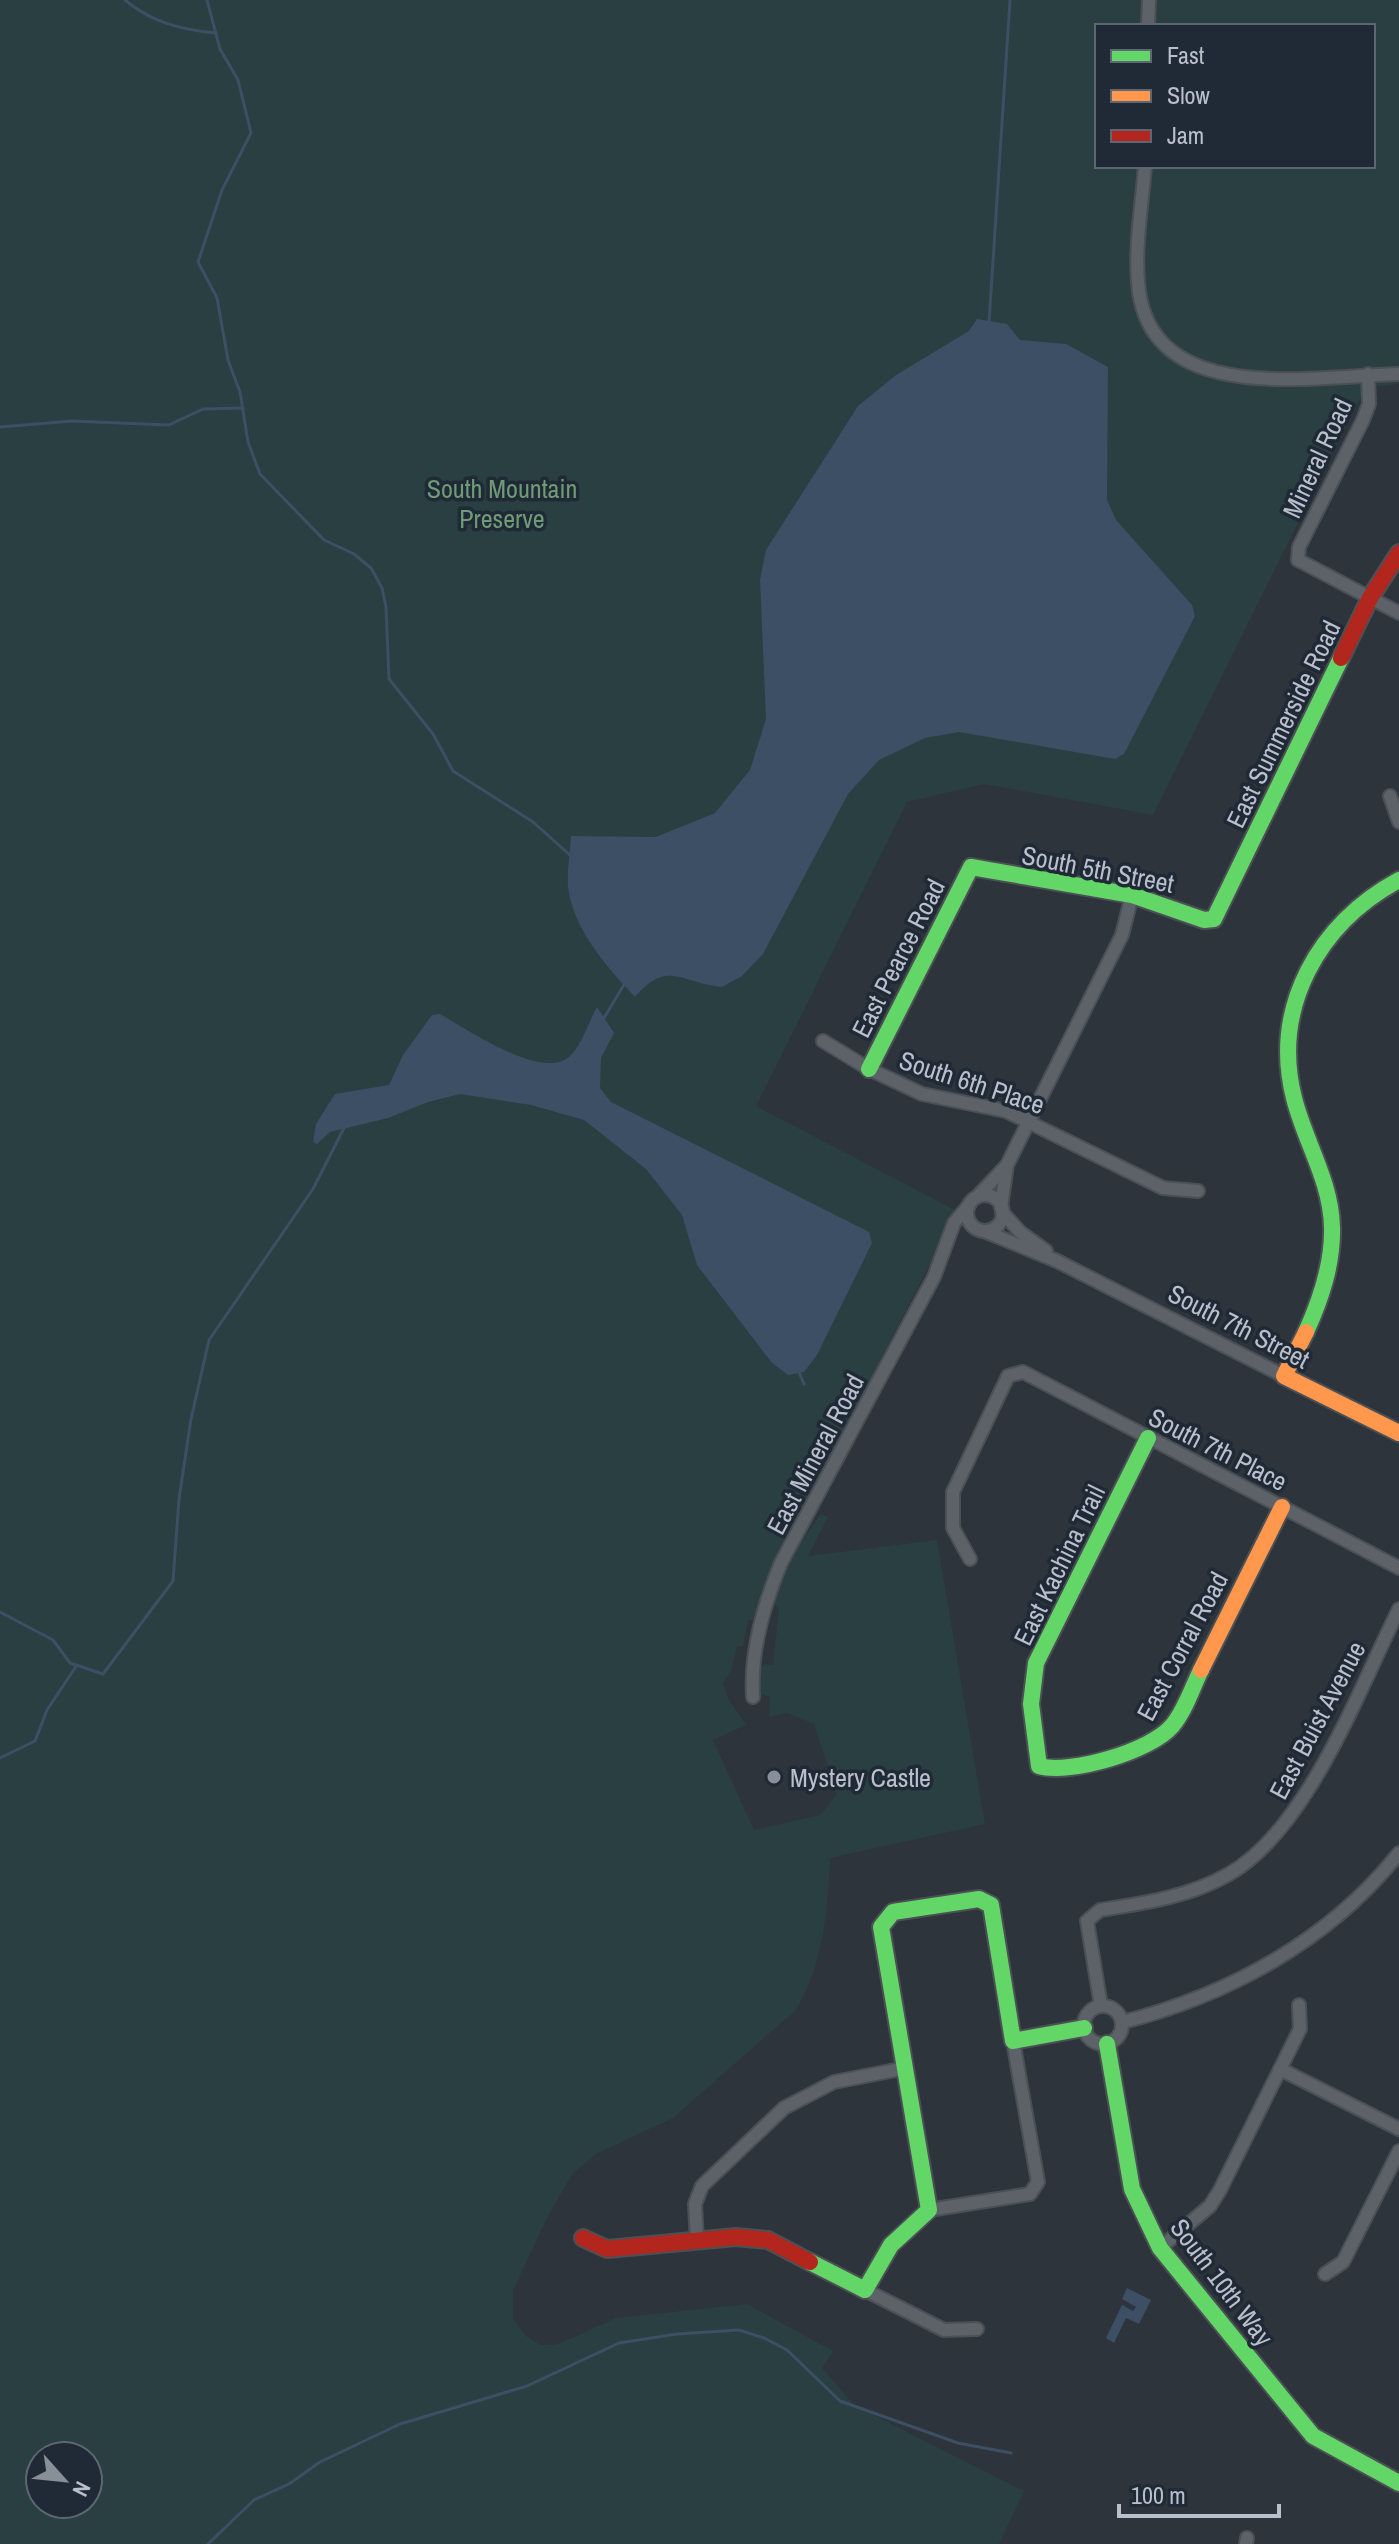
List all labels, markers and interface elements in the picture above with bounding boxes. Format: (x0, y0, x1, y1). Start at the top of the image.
legend (1095, 24, 1375, 168)
text: Fast (1167, 39, 1205, 71)
text: Slow (1167, 79, 1210, 111)
text: Jam (1167, 119, 1204, 151)
street label: Mineral Road (1274, 393, 1360, 523)
park label: South Mountain Preserve (427, 471, 577, 536)
street label: East Summerside Road (1218, 615, 1348, 833)
street label: South 5th Street (1019, 837, 1177, 901)
street label: East Pearce Road (843, 873, 953, 1043)
street label: South 6th Place (895, 1042, 1049, 1122)
street label: South 7th Street (1162, 1275, 1316, 1377)
street label: East Mineral Road (758, 1368, 872, 1540)
street label: South 7th Place (1143, 1399, 1293, 1499)
street label: East Kachina Trail (1005, 1479, 1113, 1651)
street label: East Corral Road (1128, 1566, 1236, 1726)
street label: East Buist Avenue (1261, 1635, 1373, 1805)
place label: Mystery Castle (790, 1760, 931, 1795)
marker: Mystery Castle (765, 1768, 783, 1786)
street label: South 10th Way (1163, 2211, 1282, 2353)
north arrow (24, 2440, 104, 2520)
scale bar (1119, 2468, 1279, 2518)
text: N (65, 2476, 98, 2502)
text: 100 m (1131, 2479, 1186, 2511)

